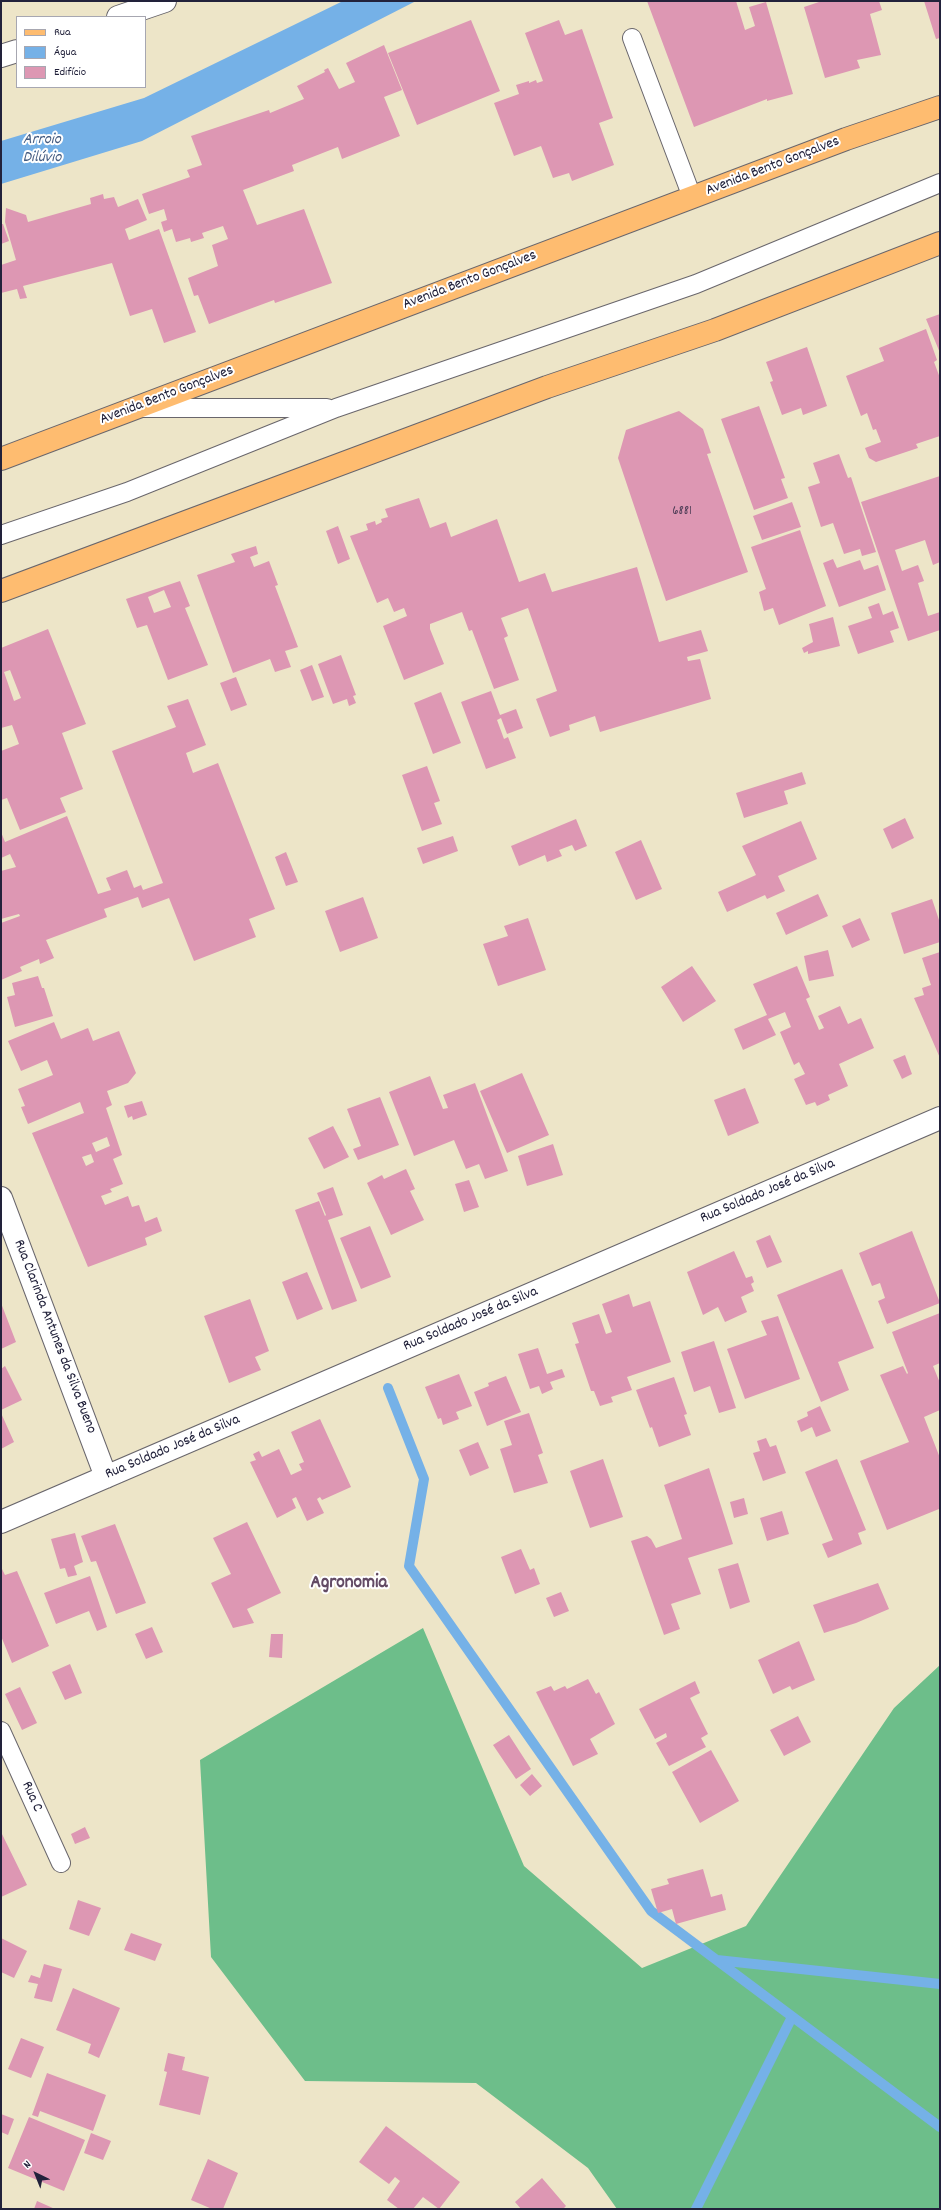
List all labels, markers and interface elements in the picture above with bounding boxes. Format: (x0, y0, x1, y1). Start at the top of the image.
legend (16, 16, 146, 88)
text: Rua (54, 24, 71, 41)
text: Água (54, 44, 76, 61)
text: Edifício (54, 64, 86, 81)
water label: Arroio Dilúvio (23, 131, 61, 169)
street label: Avenida Bento Gonçalves (704, 133, 842, 201)
street label: Avenida Bento Gonçalves (401, 247, 539, 315)
street label: Avenida Bento Gonçalves (98, 362, 236, 430)
house number: 6881 (672, 504, 692, 520)
street label: Rua Soldado José da Silva (698, 1156, 838, 1228)
street label: Rua Clarinda Antunes da Silva Bueno (9, 1237, 99, 1437)
street label: Rua Soldado José da Silva (401, 1284, 541, 1356)
street label: Rua Soldado José da Silva (103, 1412, 243, 1484)
district label: Agronomia (311, 1573, 387, 1595)
street label: Rua C (16, 1779, 46, 1815)
north arrow (16, 2154, 56, 2194)
text: N (20, 2158, 35, 2173)

